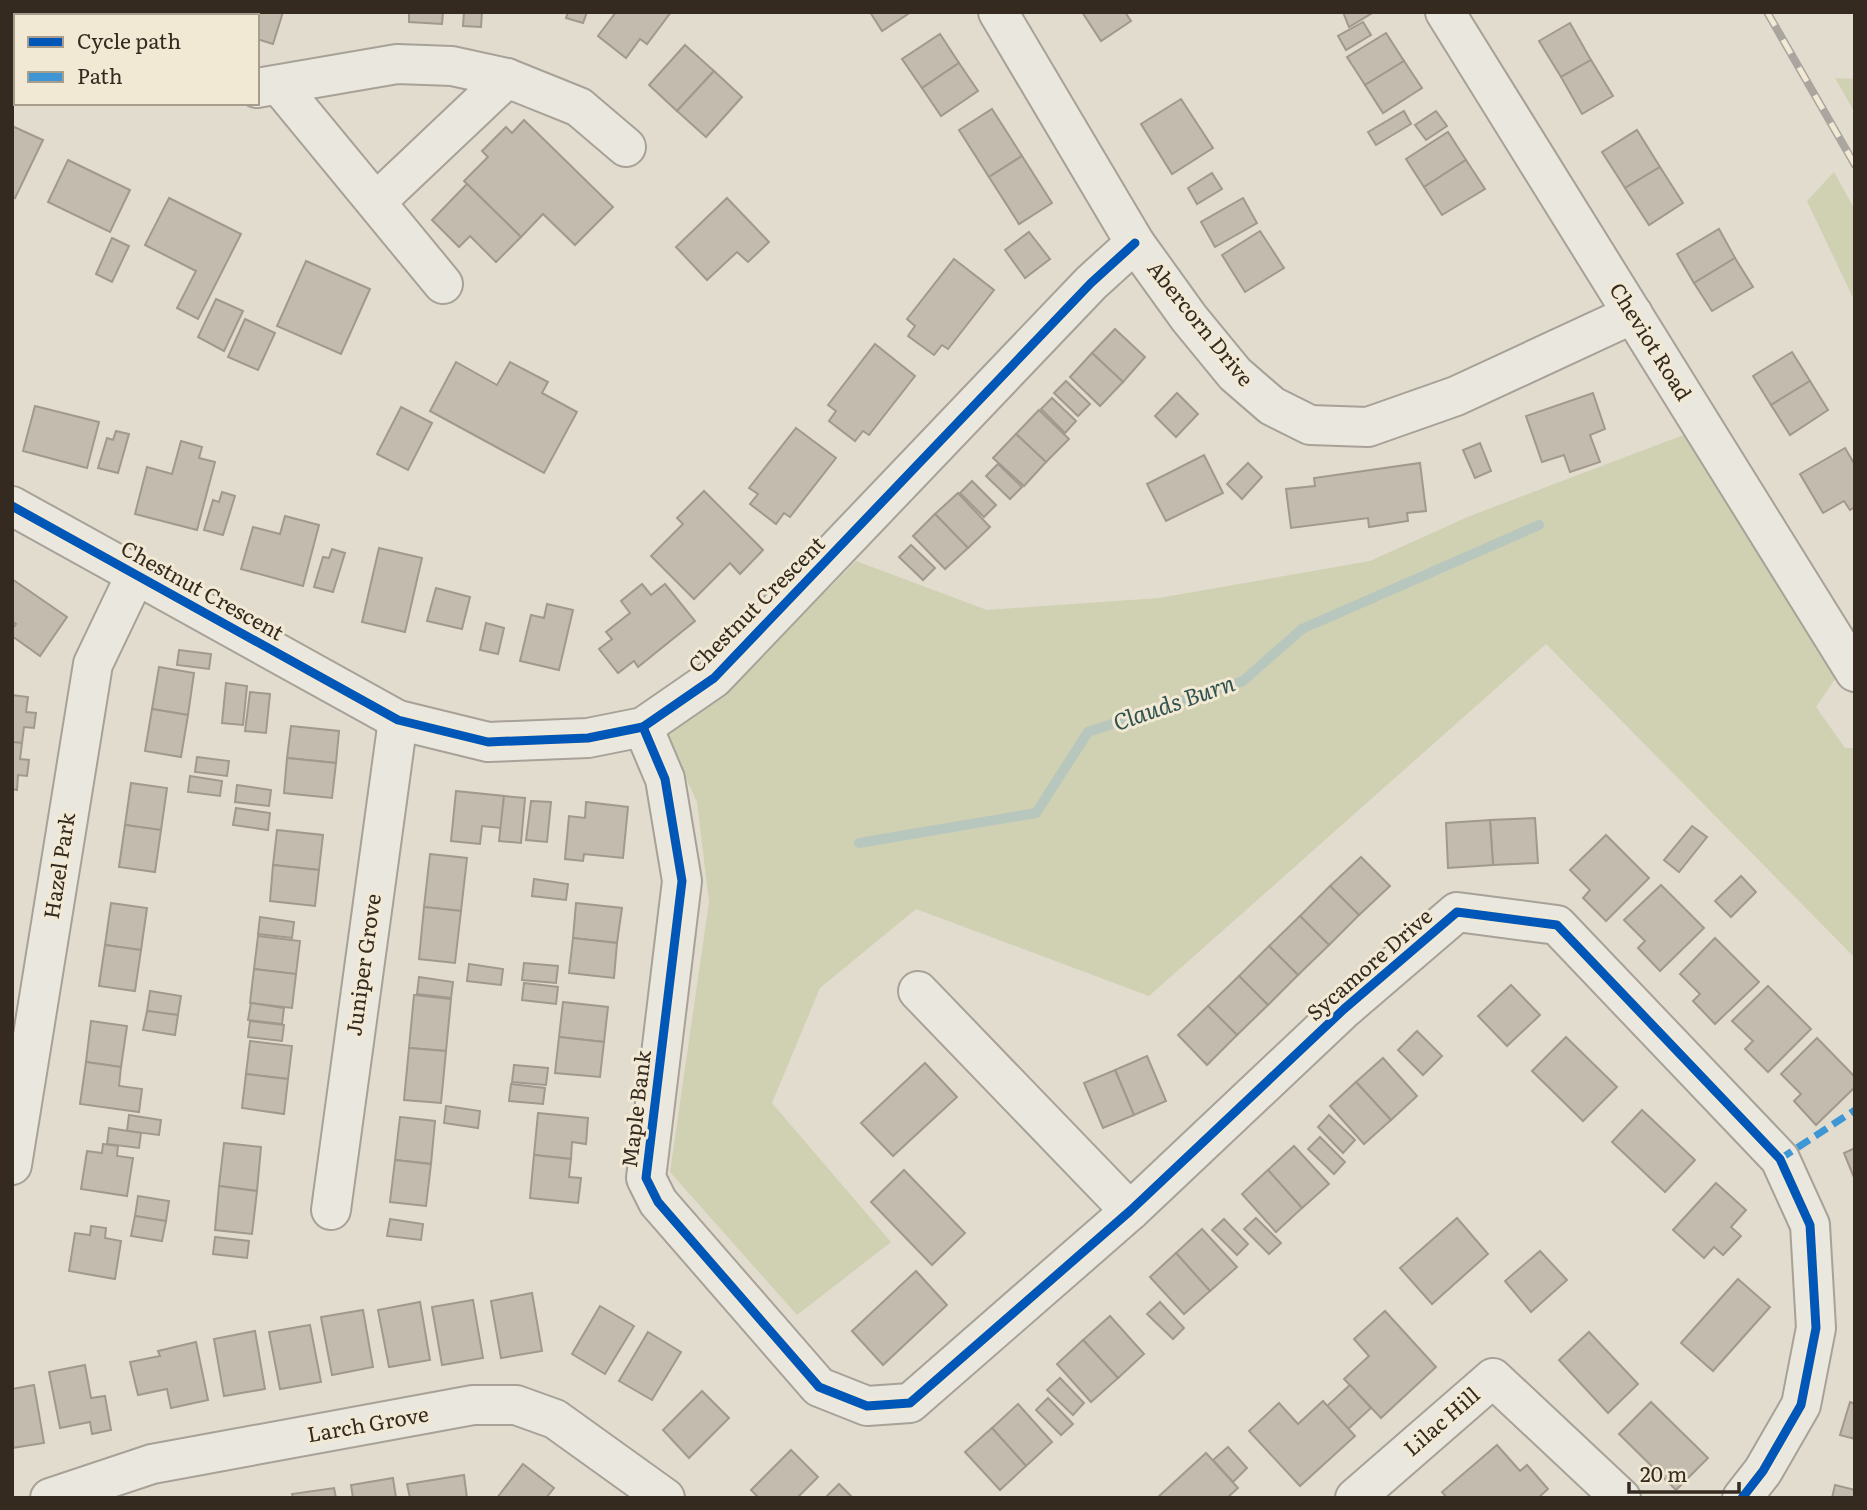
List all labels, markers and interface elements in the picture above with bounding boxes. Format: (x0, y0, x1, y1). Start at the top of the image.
legend (14, 14, 259, 105)
text: Cycle path (77, 24, 181, 55)
text: Path (77, 59, 123, 90)
street label: Abercorn Drive (1141, 253, 1262, 392)
street label: Cheviot Road (1604, 276, 1701, 406)
street label: Chestnut Crescent (680, 527, 831, 679)
street label: Chestnut Crescent (116, 531, 291, 647)
water label: Clauds Burn (1108, 664, 1239, 738)
street label: Hazel Park (34, 810, 81, 921)
street label: Juniper Grove (336, 891, 387, 1038)
street label: Sycamore Drive (1299, 900, 1438, 1027)
street label: Maple Bank (612, 1048, 657, 1169)
street label: Lilac Hill (1395, 1378, 1485, 1462)
street label: Larch Grove (304, 1397, 431, 1448)
scale bar (1629, 1450, 1739, 1494)
text: 20 m (1640, 1457, 1687, 1488)

